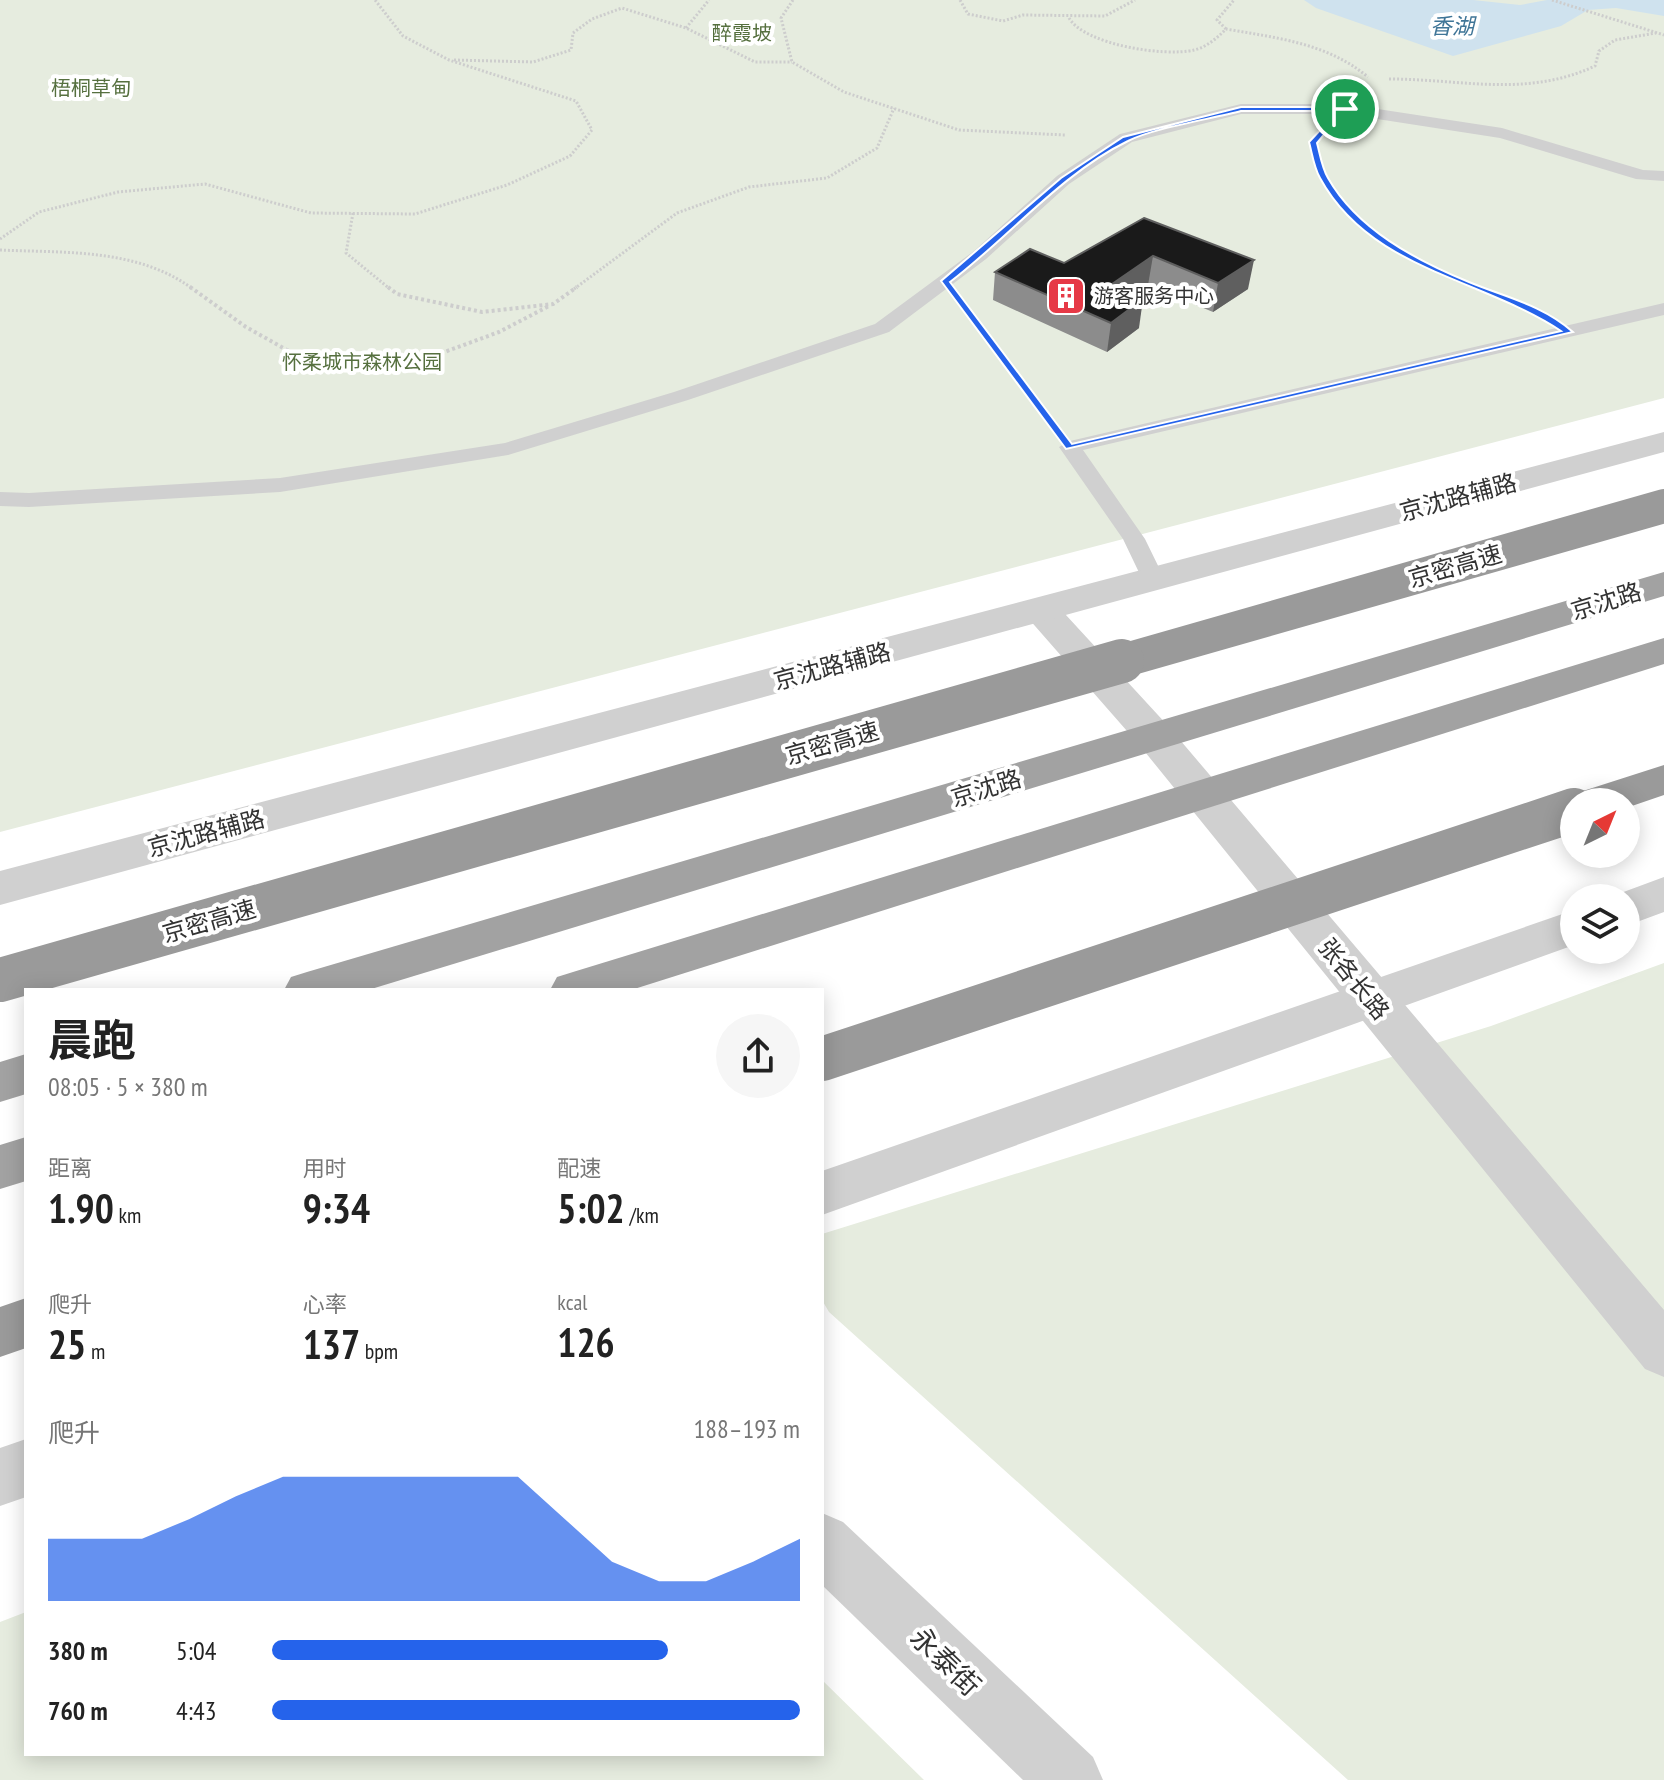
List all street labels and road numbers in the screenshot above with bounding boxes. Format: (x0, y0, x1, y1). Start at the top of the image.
street label: 京沈路辅路 (1396, 466, 1520, 528)
street label: 京密高速 (1405, 538, 1505, 594)
street label: 京沈路 (1567, 576, 1645, 626)
street label: 京沈路辅路 (770, 635, 894, 697)
street label: 京密高速 (782, 715, 882, 771)
street label: 京沈路 (947, 763, 1025, 813)
street label: 京沈路辅路 (144, 802, 268, 864)
street label: 京密高速 (159, 893, 259, 949)
street label: 张各长路 (1312, 932, 1396, 1026)
street label: 永泰街 (903, 1619, 989, 1703)

